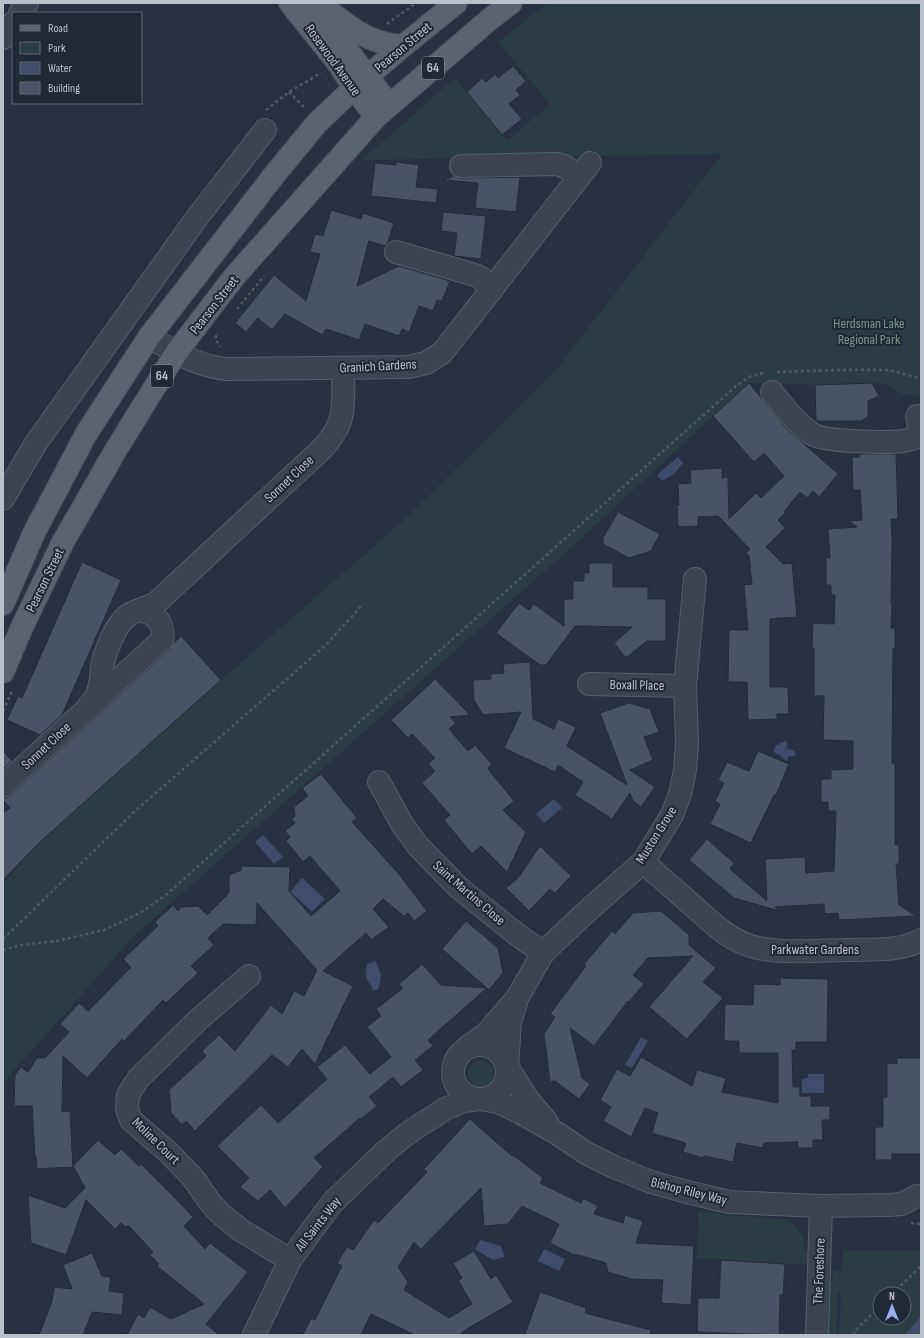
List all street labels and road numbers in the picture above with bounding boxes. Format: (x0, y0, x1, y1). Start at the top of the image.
street label: Pearson Street (371, 18, 435, 76)
street label: Rosewood Avenue (301, 21, 365, 99)
road number: 64 (422, 57, 444, 79)
street label: Pearson Street (186, 272, 242, 338)
street label: Granich Gardens (339, 355, 417, 377)
road number: 64 (151, 365, 173, 387)
street label: Sonnet Close (261, 452, 317, 506)
street label: Pearson Street (22, 545, 68, 615)
street label: Boxall Place (609, 676, 665, 694)
street label: Sonnet Close (18, 719, 74, 773)
street label: Muston Grove (632, 803, 680, 867)
street label: Saint Martins Close (429, 857, 509, 929)
street label: Parkwater Gardens (771, 941, 859, 958)
street label: Moline Court (128, 1114, 184, 1168)
street label: Bishop Riley Way (649, 1173, 729, 1209)
street label: All Saints Way (291, 1193, 345, 1255)
street label: The Foreshore (809, 1238, 829, 1304)

